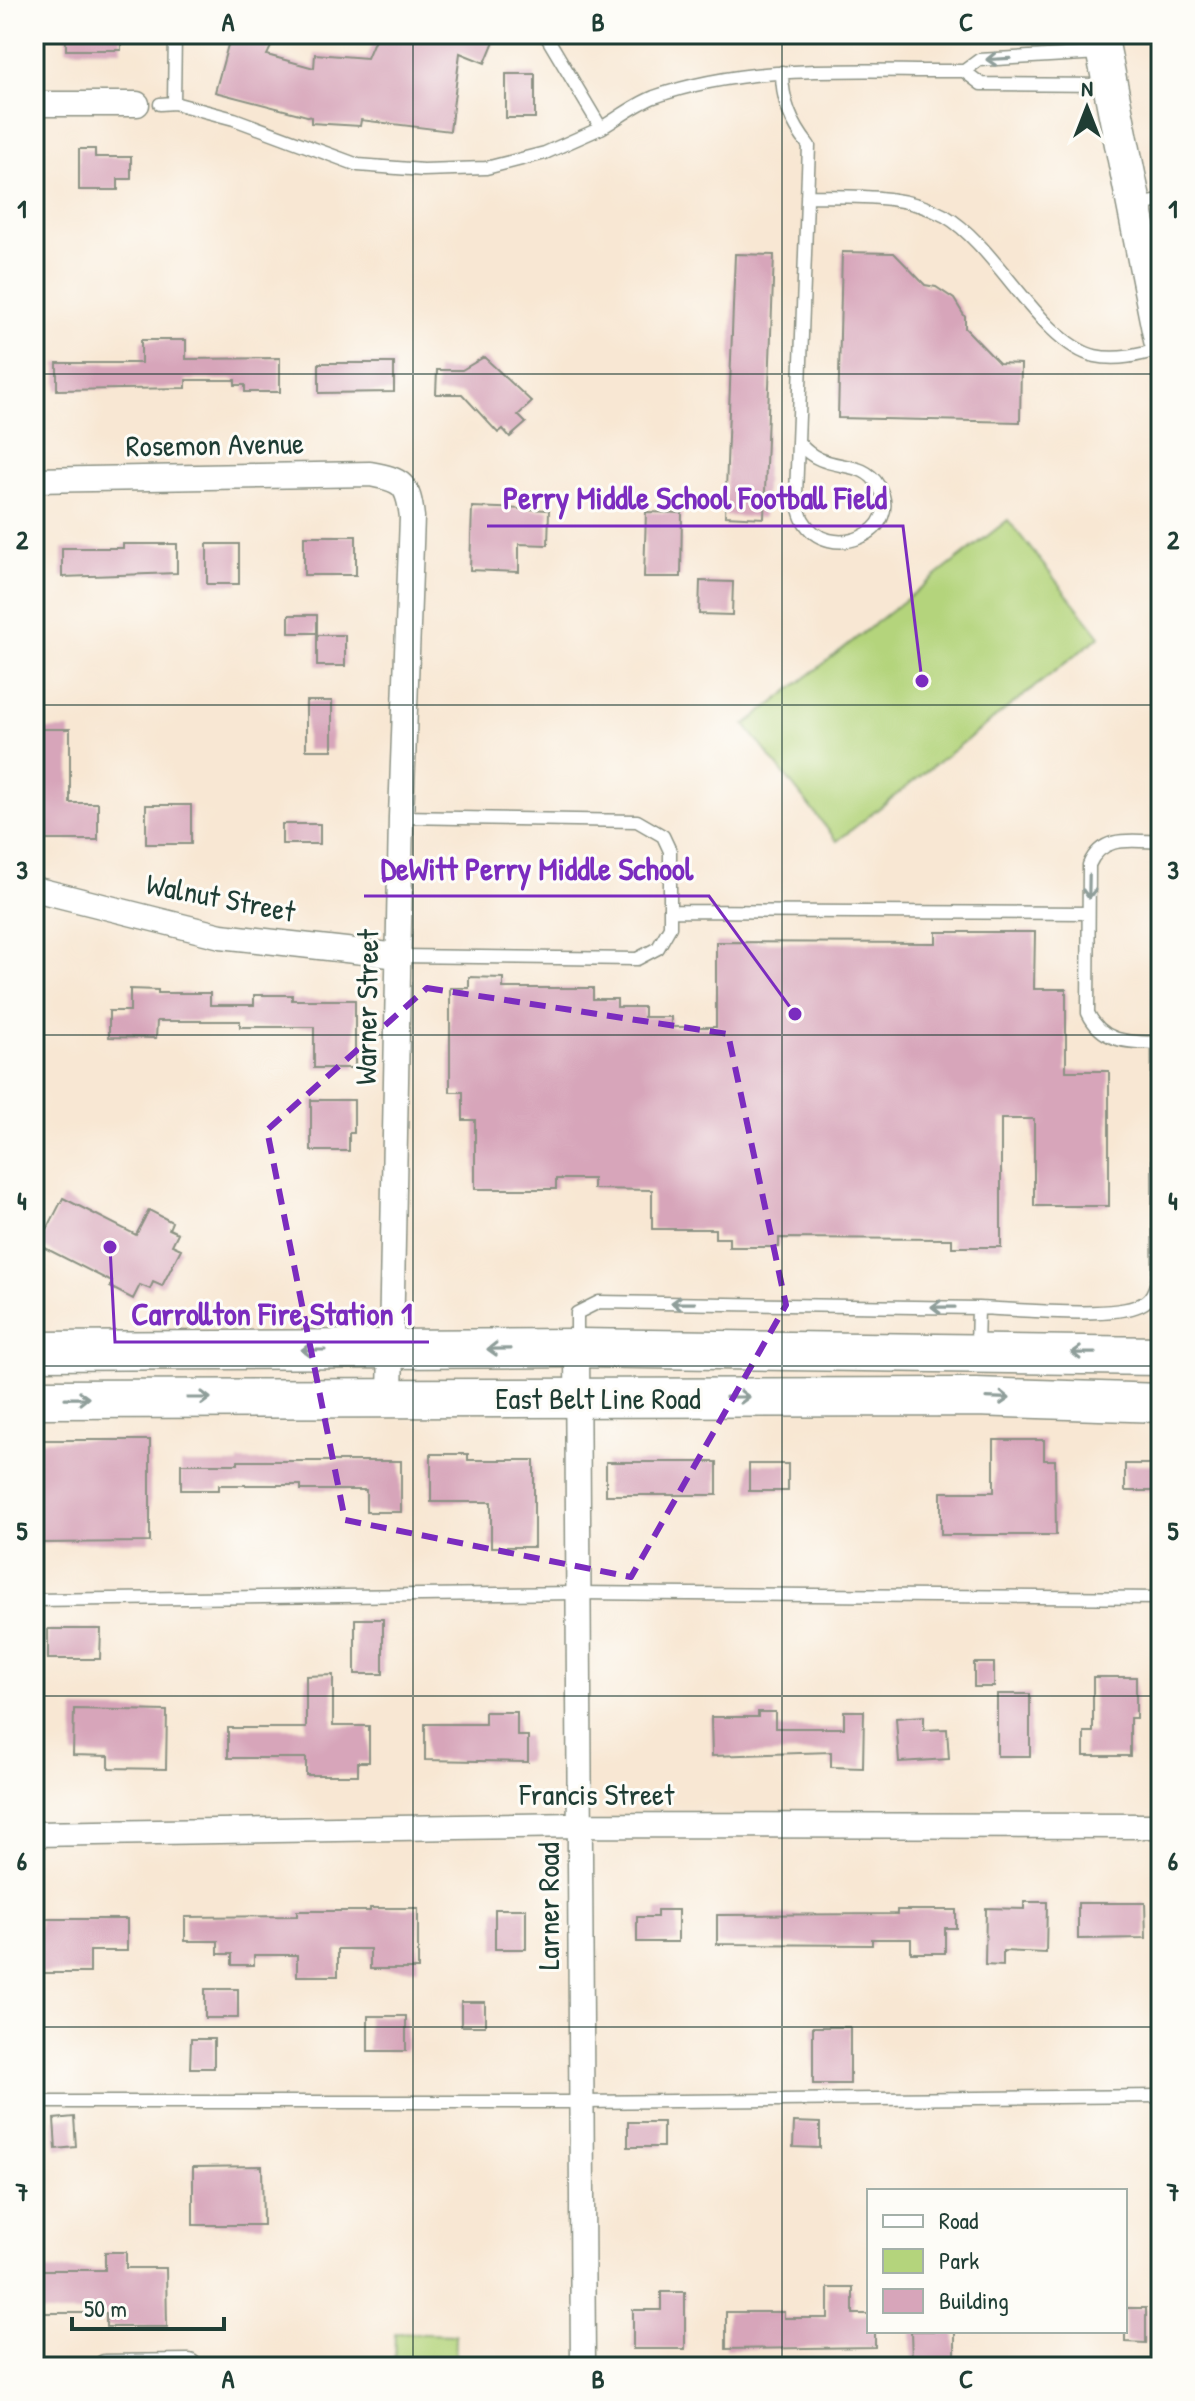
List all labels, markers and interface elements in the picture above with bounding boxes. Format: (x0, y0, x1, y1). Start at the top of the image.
text: A (222, 4, 235, 39)
text: B (591, 4, 605, 39)
text: C (959, 4, 973, 39)
one-way arrow (985, 52, 1012, 67)
north arrow (1047, 68, 1127, 148)
text: N (1081, 73, 1093, 103)
text: 1 (17, 191, 27, 226)
text: 1 (1168, 191, 1178, 226)
street label: Rosemon Avenue (126, 422, 305, 466)
callout: Perry Middle School Football Field (487, 470, 903, 526)
text: Perry Middle School Football Field (503, 476, 888, 520)
text: 2 (16, 522, 29, 557)
text: 2 (1167, 522, 1180, 557)
callout: DeWitt Perry Middle School (364, 840, 709, 896)
text: DeWitt Perry Middle School (381, 847, 695, 891)
text: 3 (16, 852, 28, 887)
text: 3 (1167, 852, 1179, 887)
street label: Walnut Street (143, 863, 300, 931)
one-way arrow (1081, 873, 1097, 900)
street label: Warner Street (345, 928, 387, 1085)
text: 4 (17, 1183, 27, 1218)
text: 4 (1168, 1183, 1178, 1218)
callout: Carrollton Fire Station 1 (115, 1286, 429, 1342)
text: Carrollton Fire Station 1 (131, 1292, 413, 1335)
one-way arrow (670, 1295, 697, 1311)
one-way arrow (930, 1300, 957, 1315)
one-way arrow (486, 1341, 513, 1357)
one-way arrow (300, 1342, 327, 1358)
one-way arrow (1070, 1346, 1097, 1361)
street label: East Belt Line Road (495, 1378, 701, 1418)
one-way arrow (724, 1389, 751, 1405)
one-way arrow (185, 1390, 212, 1406)
one-way arrow (984, 1390, 1011, 1405)
one-way arrow (63, 1391, 90, 1406)
text: 5 (17, 1513, 28, 1548)
text: 5 (1168, 1513, 1179, 1548)
street label: Francis Street (519, 1774, 675, 1814)
street label: Larner Road (528, 1842, 568, 1970)
text: 6 (17, 1843, 28, 1878)
text: 6 (1168, 1843, 1179, 1878)
text: 7 (15, 2174, 29, 2209)
text: 7 (1166, 2174, 1180, 2209)
legend (867, 2189, 1127, 2333)
text: Road (939, 2204, 978, 2236)
text: Park (939, 2244, 979, 2276)
scale bar (72, 2281, 224, 2331)
text: Building (939, 2284, 1009, 2316)
text: 50 m (84, 2292, 127, 2324)
text: A (222, 2361, 235, 2396)
text: B (591, 2361, 605, 2396)
text: C (959, 2361, 973, 2396)

